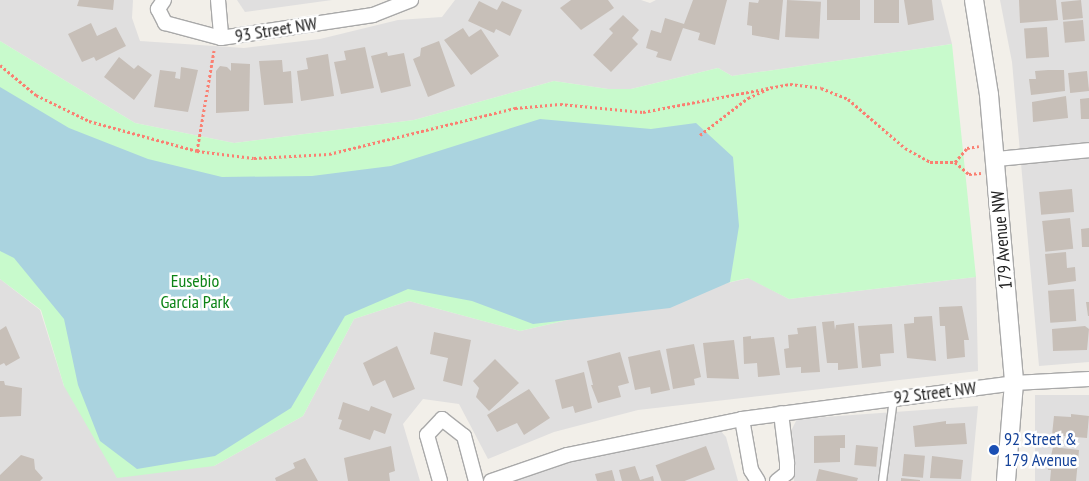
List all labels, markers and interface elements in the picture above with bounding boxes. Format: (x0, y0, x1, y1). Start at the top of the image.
street label: 93 Street NW (233, 13, 319, 47)
street label: 179 Avenue NW (987, 190, 1017, 290)
park label: Eusebio Garcia Park (160, 271, 230, 314)
street label: 92 Street NW (893, 377, 977, 409)
place label: 92 Street & 179 Avenue (1004, 429, 1078, 472)
marker: 92 Street & 179 Avenue (988, 444, 1000, 456)

